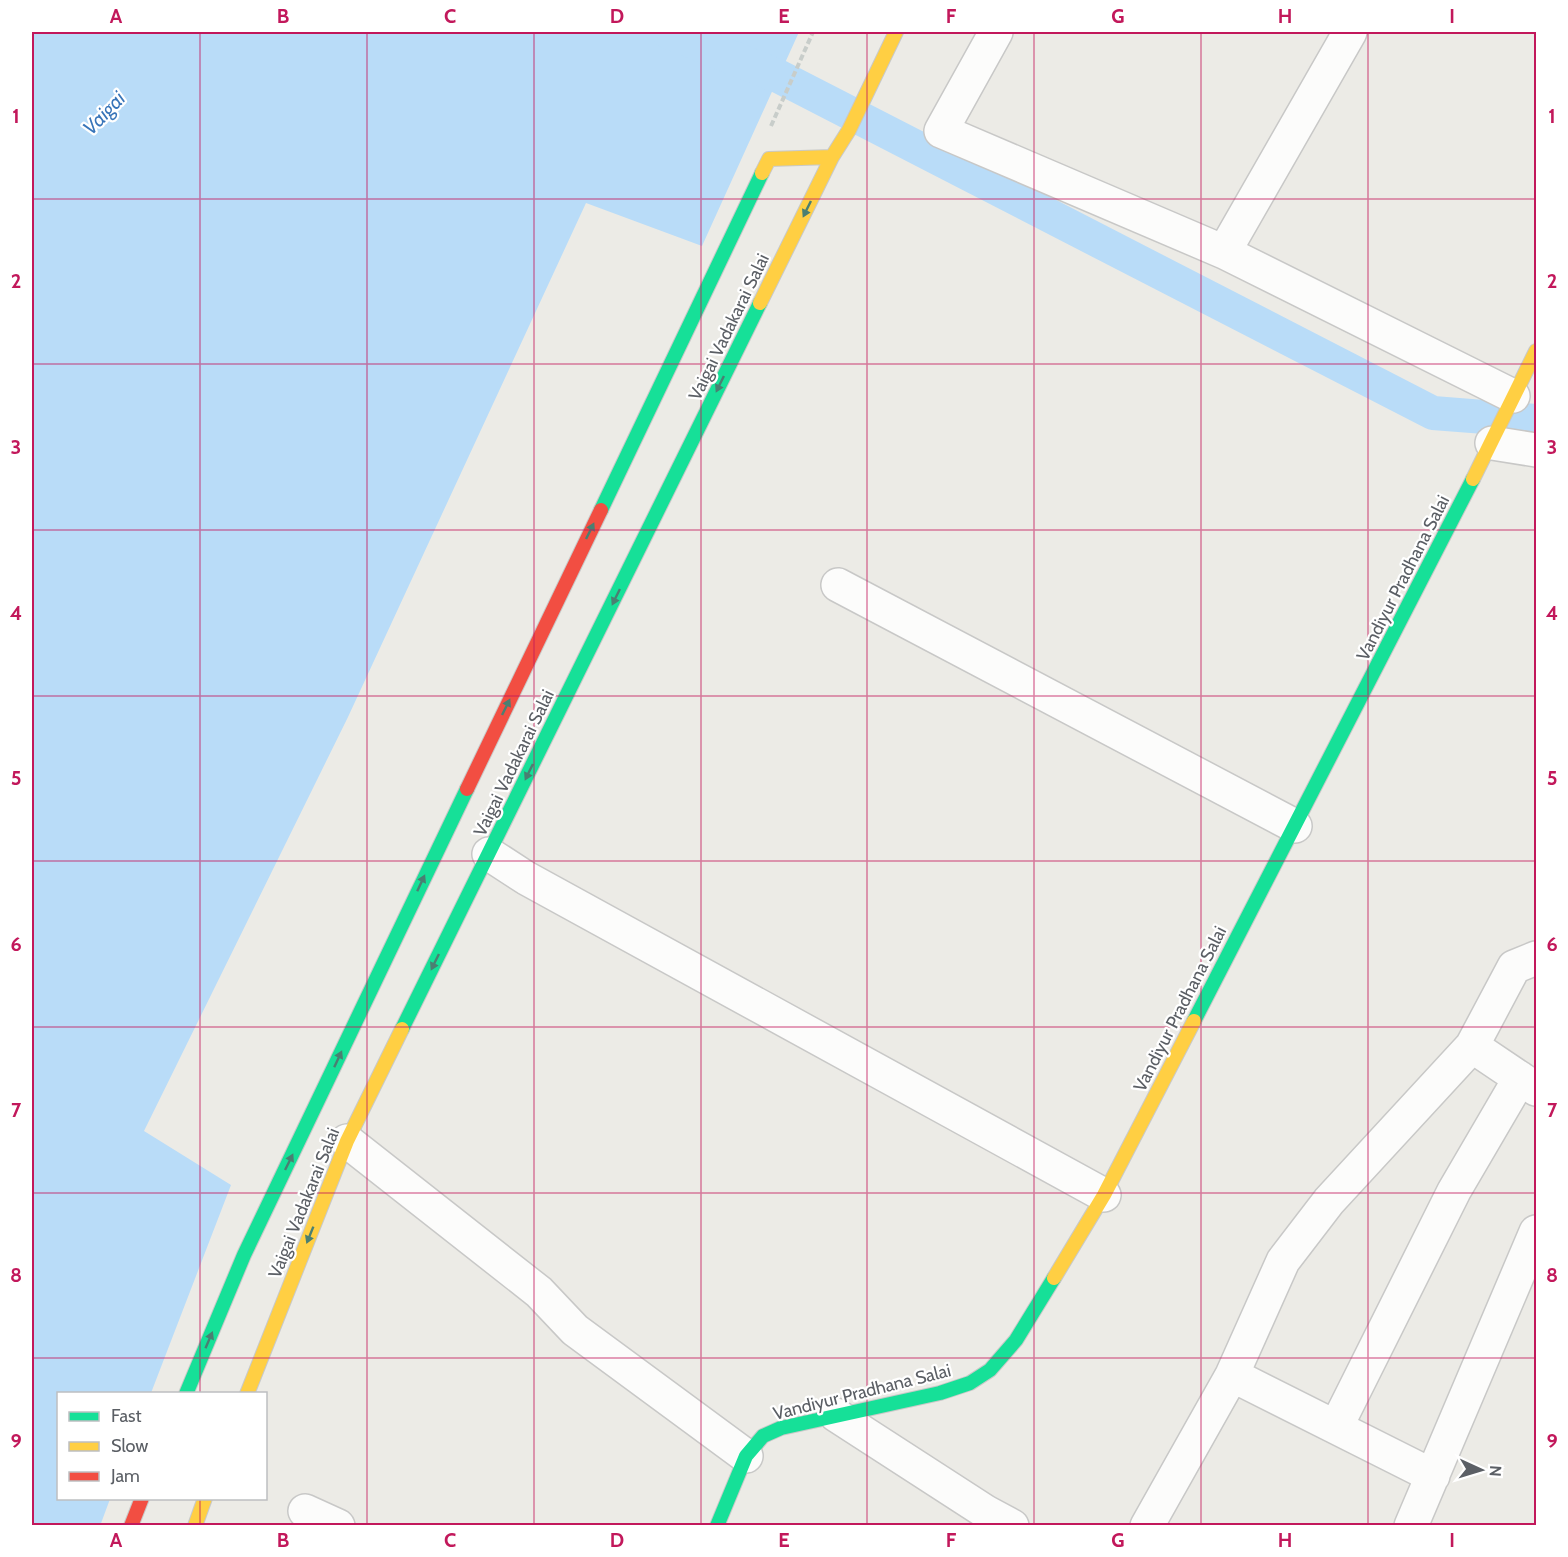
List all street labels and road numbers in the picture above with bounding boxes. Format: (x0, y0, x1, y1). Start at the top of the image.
street label: Vaigai Vadakarai Salai (684, 250, 774, 404)
street label: Vandiyur Pradhana Salai (1352, 492, 1454, 664)
street label: Vaigai Vadakarai Salai (469, 686, 559, 840)
street label: Vandiyur Pradhana Salai (1129, 923, 1231, 1095)
street label: Vaigai Vadakarai Salai (264, 1125, 344, 1281)
street label: Vandiyur Pradhana Salai (771, 1359, 953, 1425)

